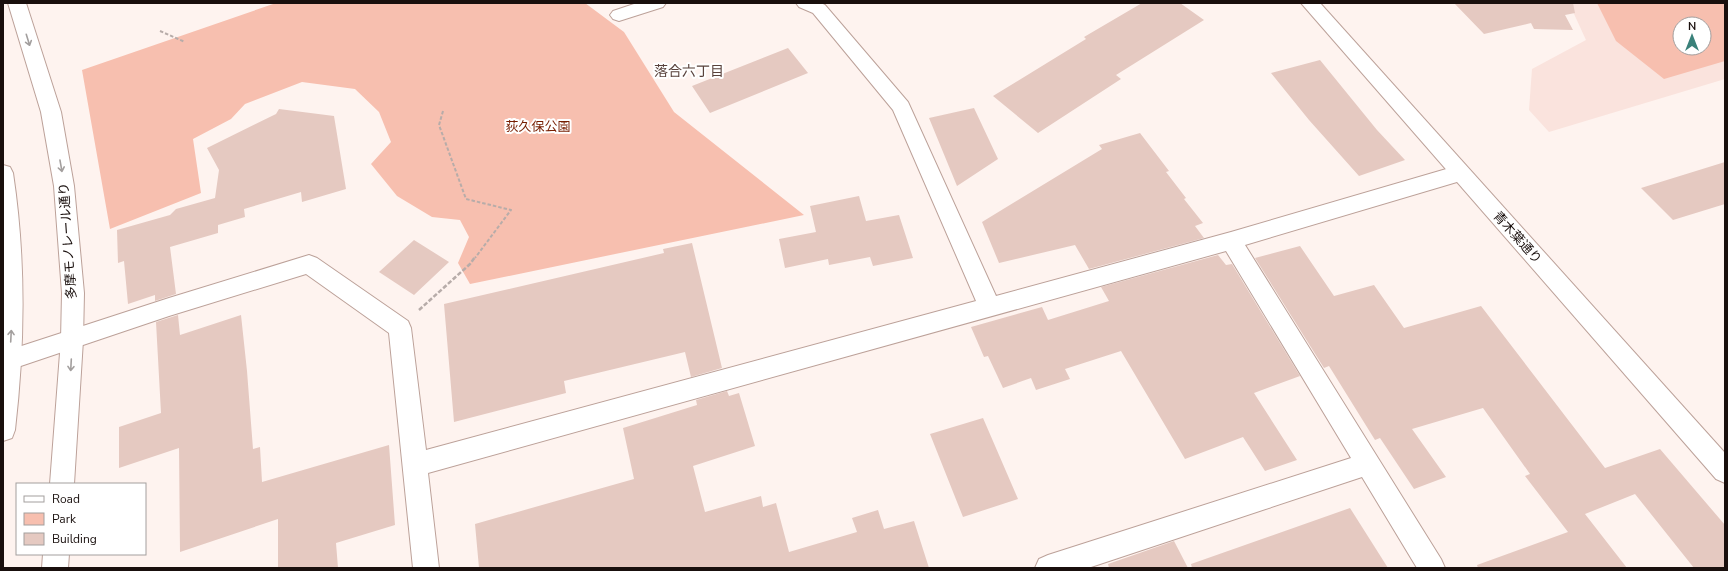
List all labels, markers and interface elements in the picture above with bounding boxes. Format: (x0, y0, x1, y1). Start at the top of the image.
north arrow (1672, 16, 1712, 56)
text: N (1688, 19, 1696, 34)
one-way arrow (25, 34, 32, 47)
district label: 落合六丁目 (654, 62, 724, 81)
park label: 荻久保公園 (505, 118, 571, 136)
one-way arrow (57, 159, 65, 172)
street label: 多摩モノレール通り (55, 182, 81, 300)
street label: 青木葉通り (1489, 207, 1546, 268)
one-way arrow (8, 330, 15, 343)
one-way arrow (67, 358, 75, 371)
legend (16, 483, 146, 555)
text: Road (52, 491, 80, 507)
text: Park (52, 511, 77, 527)
text: Building (52, 531, 97, 547)

